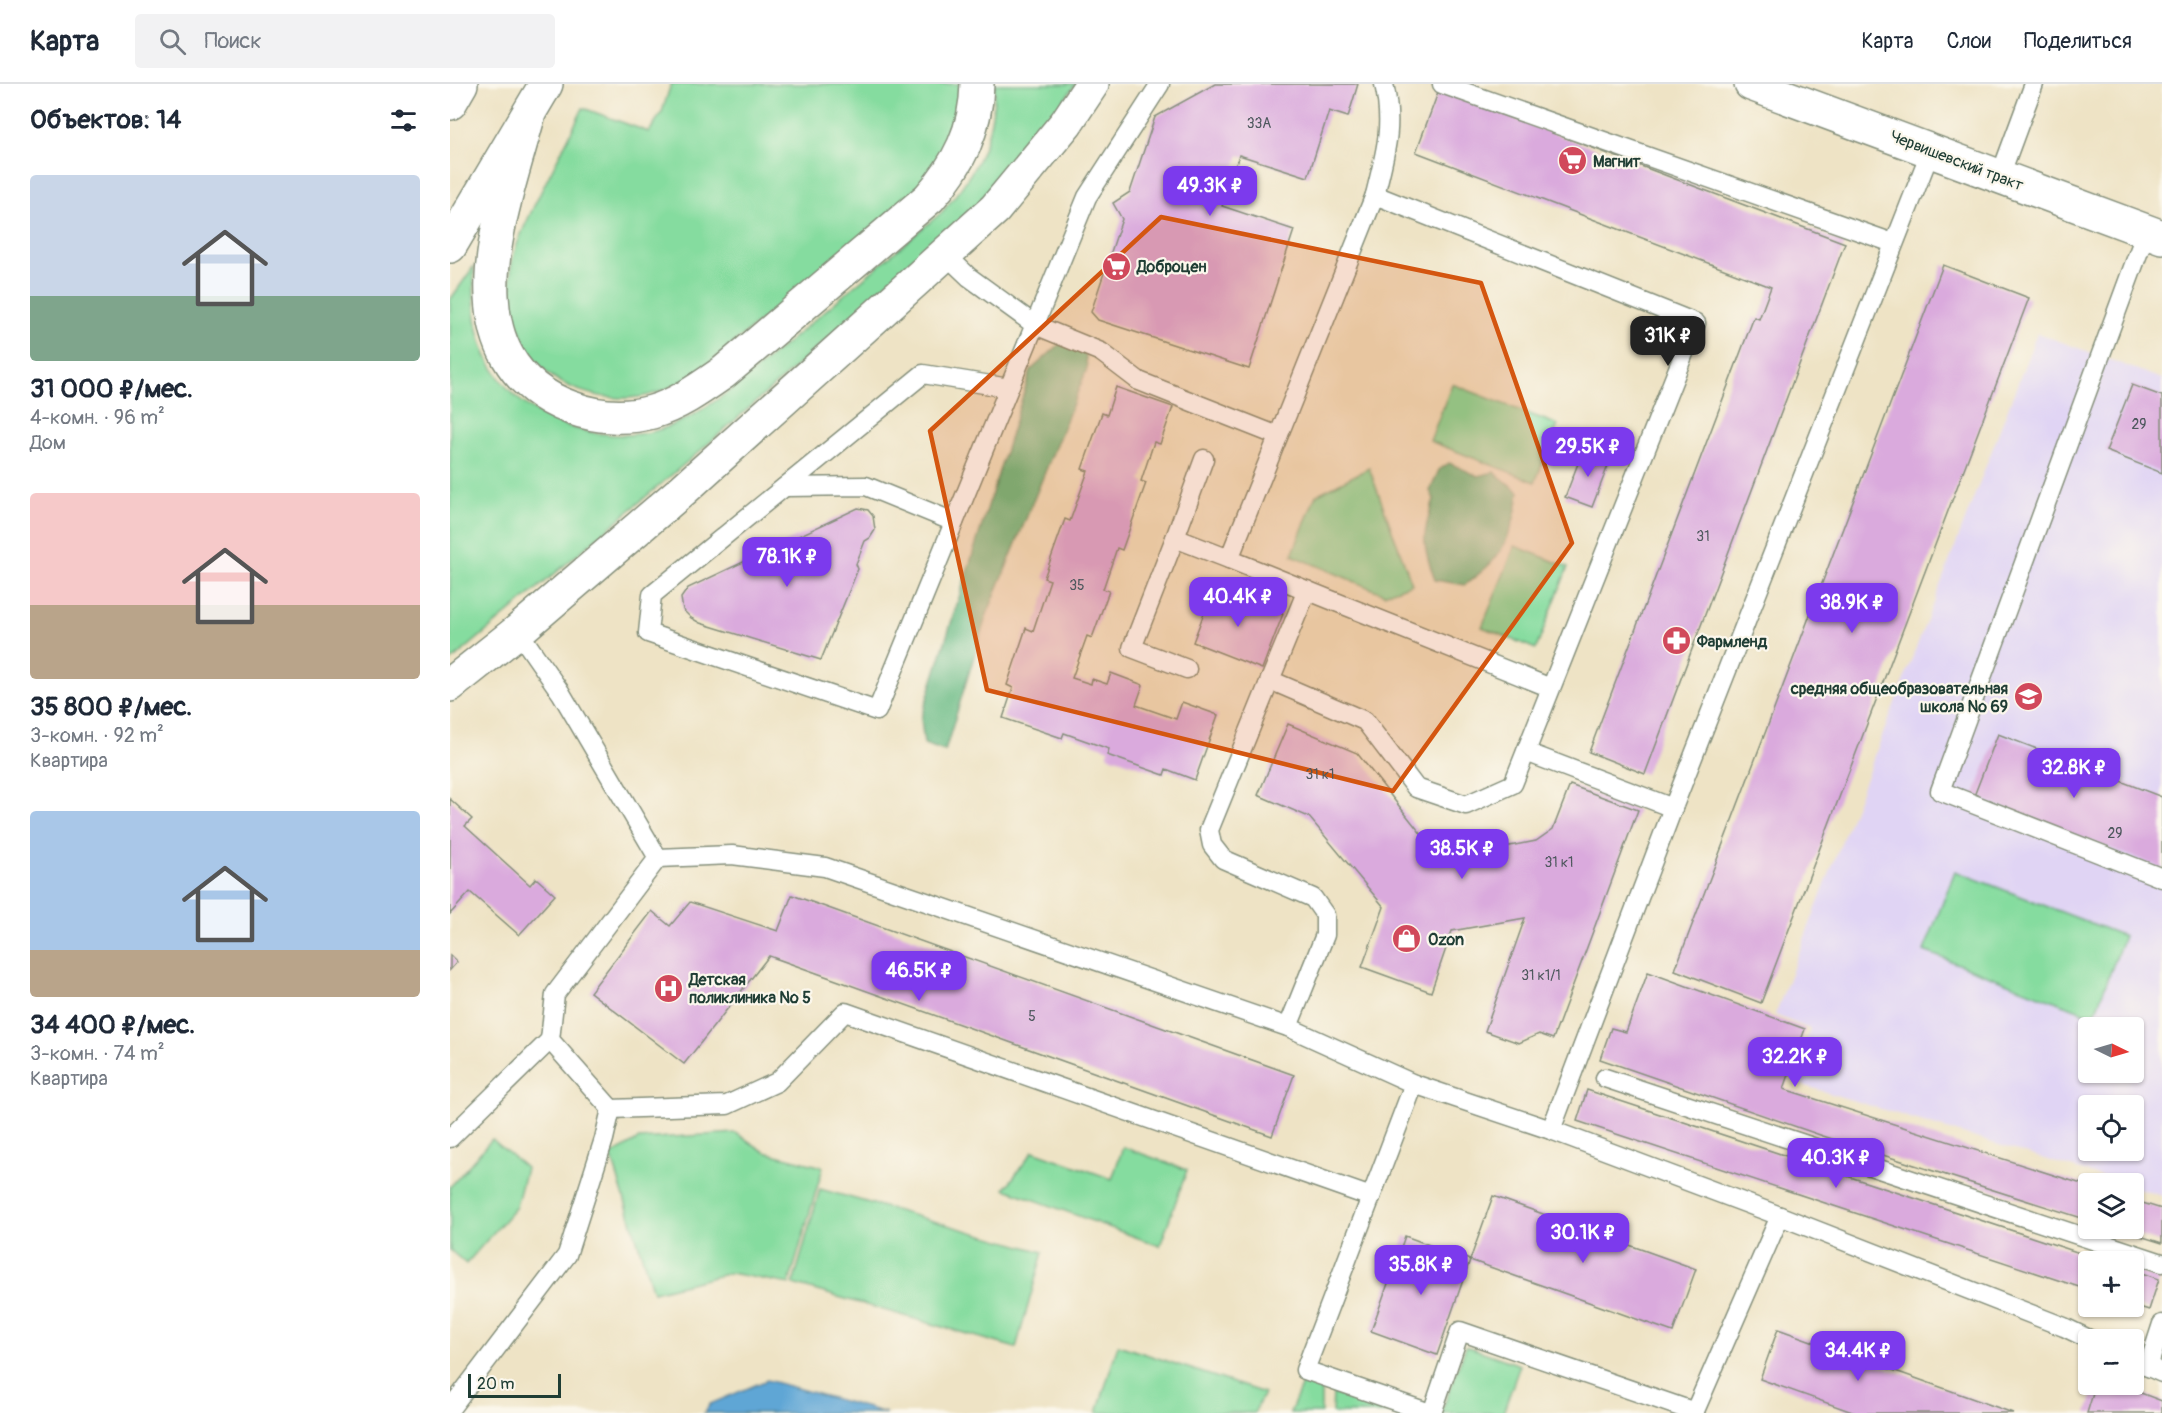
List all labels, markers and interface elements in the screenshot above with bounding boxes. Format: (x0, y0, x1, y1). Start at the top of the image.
search box (135, 14, 555, 68)
text: Карта (30, 24, 99, 59)
icon: search (156, 25, 189, 58)
text: Поиск (204, 27, 262, 55)
text: Карта (1861, 28, 1913, 55)
text: Слои (1946, 28, 1991, 55)
text: Поделиться (2024, 28, 2132, 55)
text: Объектов: 14 (30, 104, 181, 136)
icon: filters (387, 104, 420, 137)
house number: 33А (1247, 115, 1271, 132)
street label: Червишевский тракт (1887, 126, 2026, 196)
supermarket icon: Магнит (1556, 145, 1588, 177)
place label: Магнит (1593, 152, 1642, 172)
pin: 49.3K ₽ (1155, 166, 1265, 217)
text: 49.3K ₽ (1177, 173, 1243, 198)
icon: home (171, 214, 279, 322)
supermarket icon: Доброцен (1100, 250, 1132, 282)
place label: Доброцен (1136, 257, 1206, 277)
pin: 31K ₽ (1626, 316, 1710, 367)
text: 31K ₽ (1644, 323, 1692, 348)
text: 31 000 ₽/мес. (30, 373, 193, 405)
text: 4-комн. · 96 m² (30, 405, 165, 430)
house number: 29 (2131, 416, 2147, 433)
pin: 29.5K ₽ (1533, 427, 1643, 478)
text: Дом (30, 430, 66, 455)
text: 29.5K ₽ (1555, 434, 1621, 459)
house number: 31 (1696, 528, 1710, 545)
icon: home (171, 532, 279, 640)
pin: 78.1K ₽ (732, 537, 842, 588)
text: 78.1K ₽ (756, 544, 818, 569)
house number: 35 (1069, 577, 1085, 594)
pin: 40.4K ₽ (1183, 577, 1293, 628)
pin: 38.9K ₽ (1797, 583, 1907, 634)
text: 40.4K ₽ (1203, 584, 1273, 609)
text: 38.9K ₽ (1820, 590, 1884, 615)
pharmacy icon: Фармленд (1660, 625, 1692, 657)
place label: Фармленд (1696, 632, 1768, 652)
place label: средняя общеобразовательная школа № 69 (1790, 679, 2008, 717)
school or university icon: средняя общеобразовательная школа № 69 (2013, 681, 2045, 713)
text: 35 800 ₽/мес. (30, 691, 192, 723)
text: 3-комн. · 92 m² (30, 723, 164, 748)
text: Квартира (30, 748, 108, 773)
pin: 32.8K ₽ (2019, 748, 2129, 799)
text: 32.8K ₽ (2041, 755, 2107, 780)
house number: 31 к1 (1305, 766, 1335, 783)
house number: 29 (2107, 825, 2123, 842)
pin: 38.5K ₽ (1407, 829, 1517, 880)
text: 38.5K ₽ (1430, 836, 1494, 861)
icon: home (171, 850, 279, 958)
house number: 31 к1 (1544, 854, 1574, 871)
shop icon: Ozon (1391, 923, 1423, 955)
place label: Ozon (1428, 930, 1464, 950)
pin: 46.5K ₽ (864, 951, 974, 1002)
text: 46.5K ₽ (886, 958, 952, 983)
house number: 31 к1/1 (1521, 967, 1561, 984)
place label: Детская поликлиника № 5 (688, 970, 811, 1008)
hospital icon: Детская поликлиника № 5 (652, 972, 684, 1004)
house number: 5 (1028, 1008, 1036, 1025)
text: 34 400 ₽/мес. (30, 1009, 195, 1041)
north arrow (2078, 1017, 2144, 1083)
map controls (2078, 1017, 2144, 1395)
pin: 32.2K ₽ (1740, 1037, 1850, 1088)
text: 3-комн. · 74 m² (30, 1041, 165, 1066)
text: 32.2K ₽ (1762, 1044, 1828, 1069)
text: Квартира (30, 1066, 108, 1091)
button: locate (2078, 1095, 2144, 1161)
pin: 40.3K ₽ (1781, 1138, 1891, 1189)
text: 40.3K ₽ (1801, 1145, 1871, 1170)
button: layers (2078, 1173, 2144, 1239)
pin: 30.1K ₽ (1528, 1213, 1638, 1264)
text: 30.1K ₽ (1550, 1220, 1616, 1245)
pin: 35.8K ₽ (1366, 1245, 1476, 1296)
button: + (2078, 1251, 2144, 1317)
text: 35.8K ₽ (1389, 1252, 1453, 1277)
button: − (2078, 1329, 2144, 1395)
pin: 34.4K ₽ (1803, 1331, 1913, 1382)
text: 34.4K ₽ (1824, 1338, 1892, 1363)
scale bar (468, 1371, 561, 1398)
text: 20 m (477, 1374, 515, 1394)

